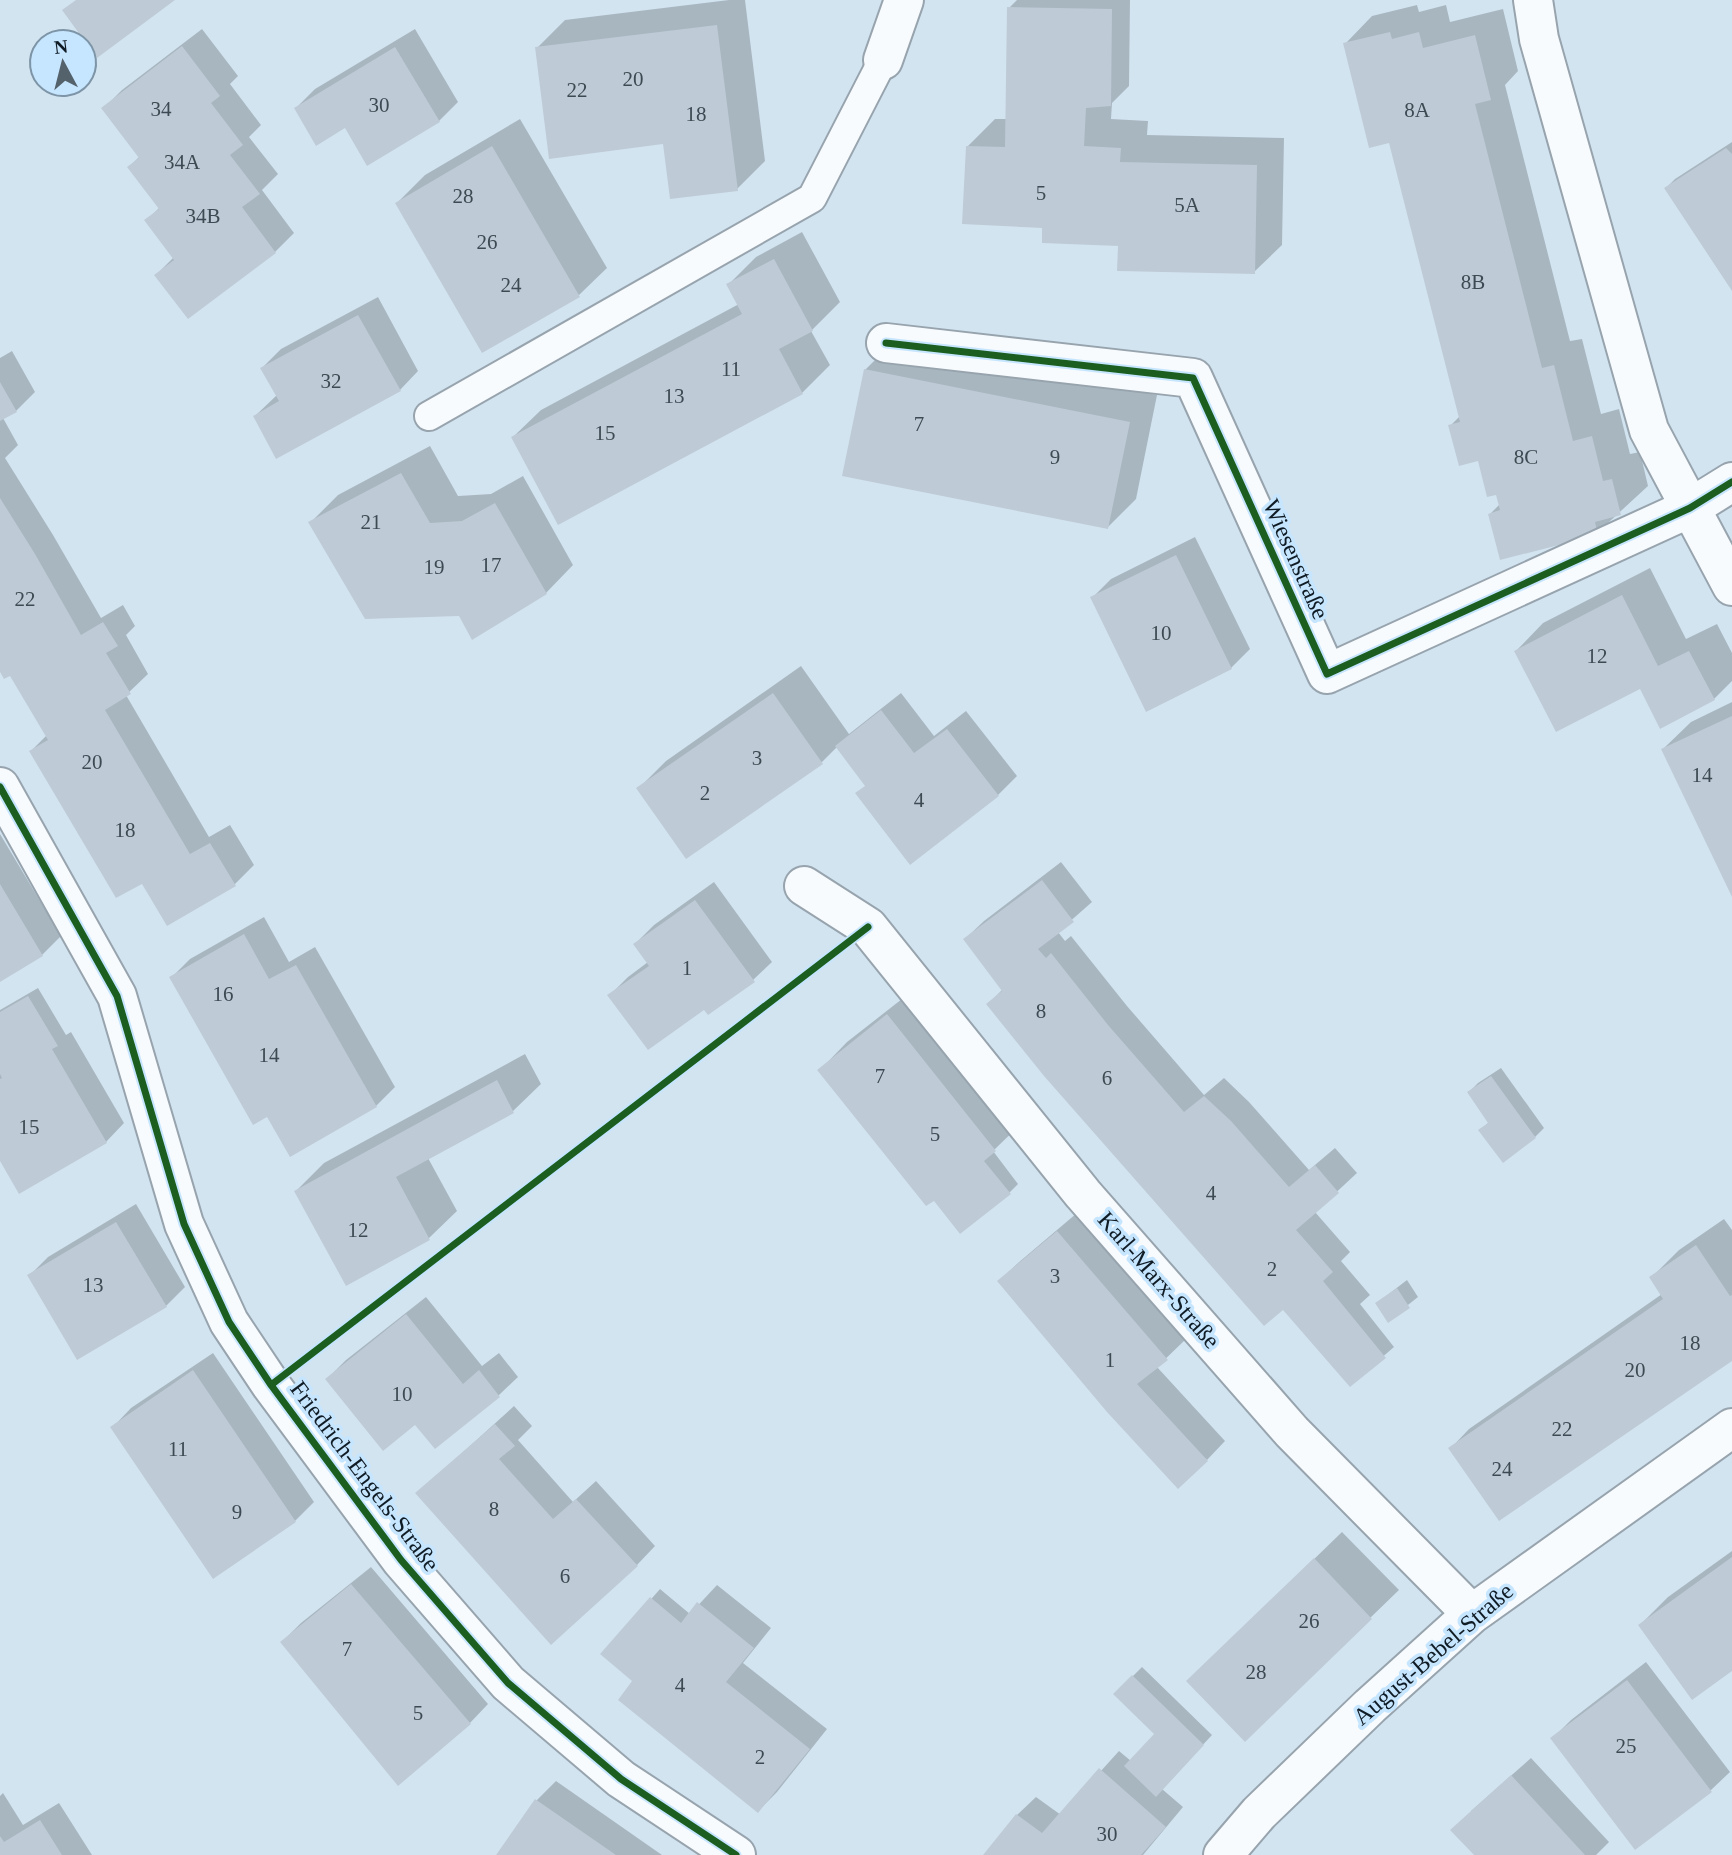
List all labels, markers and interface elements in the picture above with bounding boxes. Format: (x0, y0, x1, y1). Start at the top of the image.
north arrow (28, 28, 98, 98)
text: N (53, 35, 69, 58)
house number: 20 (623, 67, 644, 91)
house number: 22 (567, 78, 588, 102)
house number: 30 (369, 93, 390, 117)
house number: 34 (151, 97, 172, 121)
house number: 8A (1404, 98, 1431, 122)
house number: 18 (686, 102, 707, 126)
house number: 34A (164, 150, 201, 174)
house number: 5 (1036, 181, 1046, 205)
house number: 28 (453, 184, 474, 208)
house number: 5A (1174, 193, 1201, 217)
house number: 34B (185, 204, 221, 228)
house number: 26 (477, 230, 498, 254)
house number: 8B (1461, 270, 1485, 294)
house number: 24 (501, 273, 522, 297)
house number: 11 (721, 357, 741, 381)
house number: 32 (321, 369, 342, 393)
house number: 13 (664, 384, 685, 408)
house number: 7 (914, 412, 924, 436)
house number: 15 (595, 421, 616, 445)
house number: 9 (1050, 445, 1060, 469)
house number: 8C (1514, 445, 1538, 469)
street label: Wiesenstraße (1258, 495, 1334, 623)
house number: 21 (361, 510, 382, 534)
house number: 17 (481, 553, 502, 577)
house number: 19 (424, 555, 445, 579)
house number: 22 (15, 587, 36, 611)
house number: 10 (1151, 621, 1172, 645)
house number: 12 (1587, 644, 1608, 668)
house number: 3 (752, 746, 762, 770)
house number: 20 (82, 750, 103, 774)
house number: 14 (1692, 763, 1713, 787)
house number: 2 (700, 781, 710, 805)
house number: 4 (914, 788, 925, 812)
house number: 18 (115, 818, 136, 842)
house number: 1 (682, 956, 692, 980)
house number: 16 (213, 982, 234, 1006)
house number: 8 (1036, 999, 1046, 1023)
house number: 14 (259, 1043, 280, 1067)
house number: 7 (875, 1064, 885, 1088)
house number: 6 (1102, 1066, 1112, 1090)
house number: 15 (19, 1115, 40, 1139)
house number: 5 (930, 1122, 940, 1146)
house number: 4 (1206, 1181, 1217, 1205)
street label: Karl-Marx-Straße (1093, 1207, 1225, 1353)
house number: 12 (348, 1218, 369, 1242)
house number: 2 (1267, 1257, 1277, 1281)
house number: 3 (1050, 1264, 1060, 1288)
house number: 13 (83, 1273, 104, 1297)
house number: 18 (1680, 1331, 1701, 1355)
house number: 1 (1105, 1348, 1115, 1372)
house number: 20 (1625, 1358, 1646, 1382)
street label: Friedrich-Engels-Straße (285, 1376, 445, 1576)
house number: 10 (392, 1382, 413, 1406)
house number: 22 (1552, 1417, 1573, 1441)
house number: 11 (168, 1437, 188, 1461)
house number: 24 (1492, 1457, 1513, 1481)
house number: 8 (489, 1497, 499, 1521)
house number: 9 (232, 1500, 242, 1524)
house number: 6 (560, 1564, 570, 1588)
street label: August-Bebel-Straße (1348, 1578, 1518, 1730)
house number: 26 (1299, 1609, 1320, 1633)
house number: 7 (342, 1637, 352, 1661)
house number: 28 (1246, 1660, 1267, 1684)
house number: 4 (675, 1673, 686, 1697)
house number: 5 (413, 1701, 423, 1725)
house number: 25 (1616, 1734, 1637, 1758)
house number: 2 (755, 1745, 765, 1769)
house number: 30 (1097, 1822, 1118, 1846)

